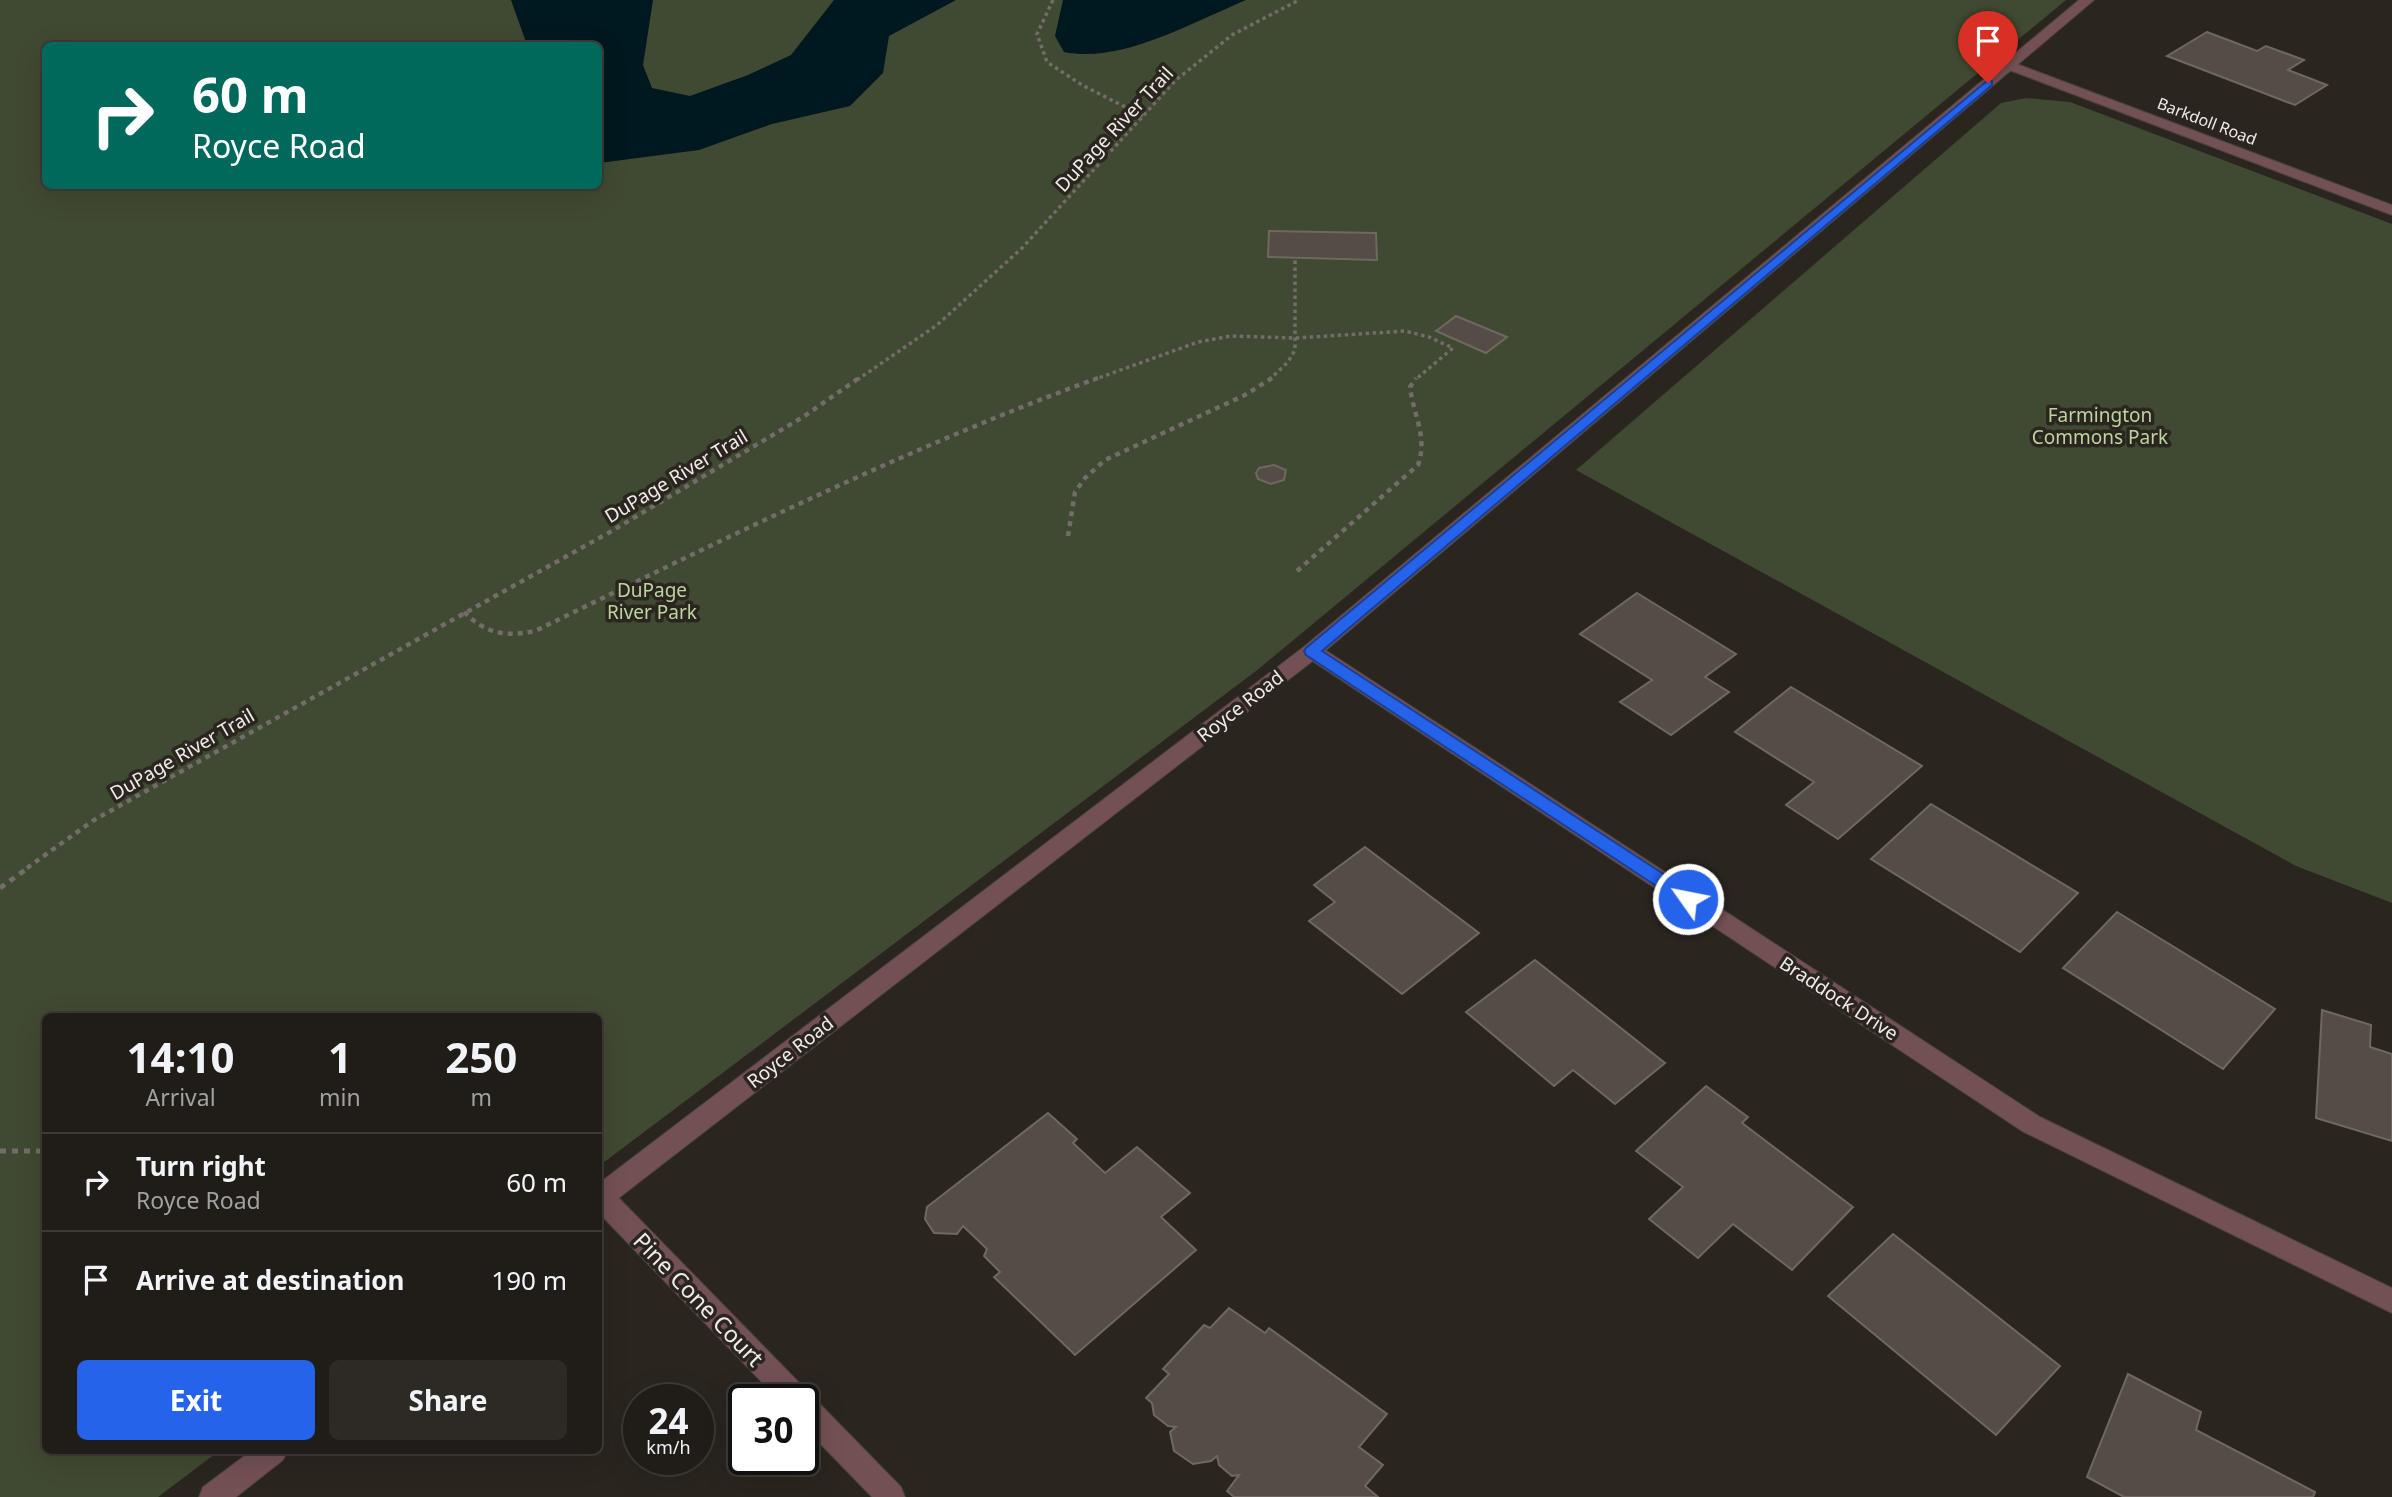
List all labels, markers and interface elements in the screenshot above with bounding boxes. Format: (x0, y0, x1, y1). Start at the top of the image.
pin (1958, 11, 2018, 83)
icon: arrive (1969, 22, 2007, 60)
text: 60 m (192, 61, 309, 127)
street label: DuPage River Trail (1049, 61, 1179, 197)
icon: right (77, 70, 168, 161)
street label: Barkdoll Road (2154, 92, 2260, 150)
text: Royce Road (192, 124, 366, 167)
park label: Farmington Commons Park (2032, 402, 2168, 450)
street label: DuPage River Trail (600, 423, 752, 529)
park label: DuPage River Park (607, 577, 697, 625)
street label: Royce Road (1191, 664, 1289, 748)
street label: DuPage River Trail (105, 702, 259, 806)
position arrow (1651, 862, 1725, 936)
street label: Braddock Drive (1775, 950, 1903, 1046)
street label: Royce Road (741, 1010, 839, 1094)
text: 14:10 (127, 1028, 234, 1085)
text: 1 (328, 1028, 352, 1085)
text: 250 (445, 1028, 517, 1085)
text: Arrival (145, 1081, 216, 1113)
text: min (319, 1081, 361, 1113)
text: m (471, 1081, 492, 1113)
text: Turn right (136, 1148, 266, 1184)
icon: right (77, 1163, 115, 1201)
text: 60 m (506, 1164, 567, 1200)
text: Royce Road (136, 1184, 261, 1216)
street label: Pine Cone Court (627, 1225, 771, 1373)
icon: arrive (77, 1261, 115, 1299)
text: Arrive at destination (136, 1262, 405, 1298)
text: 190 m (491, 1262, 567, 1298)
button: Exit (77, 1360, 315, 1440)
button: Share (329, 1360, 567, 1440)
speed limit sign: 30 (728, 1384, 819, 1475)
text: 24 (648, 1397, 689, 1444)
text: km/h (646, 1435, 691, 1459)

